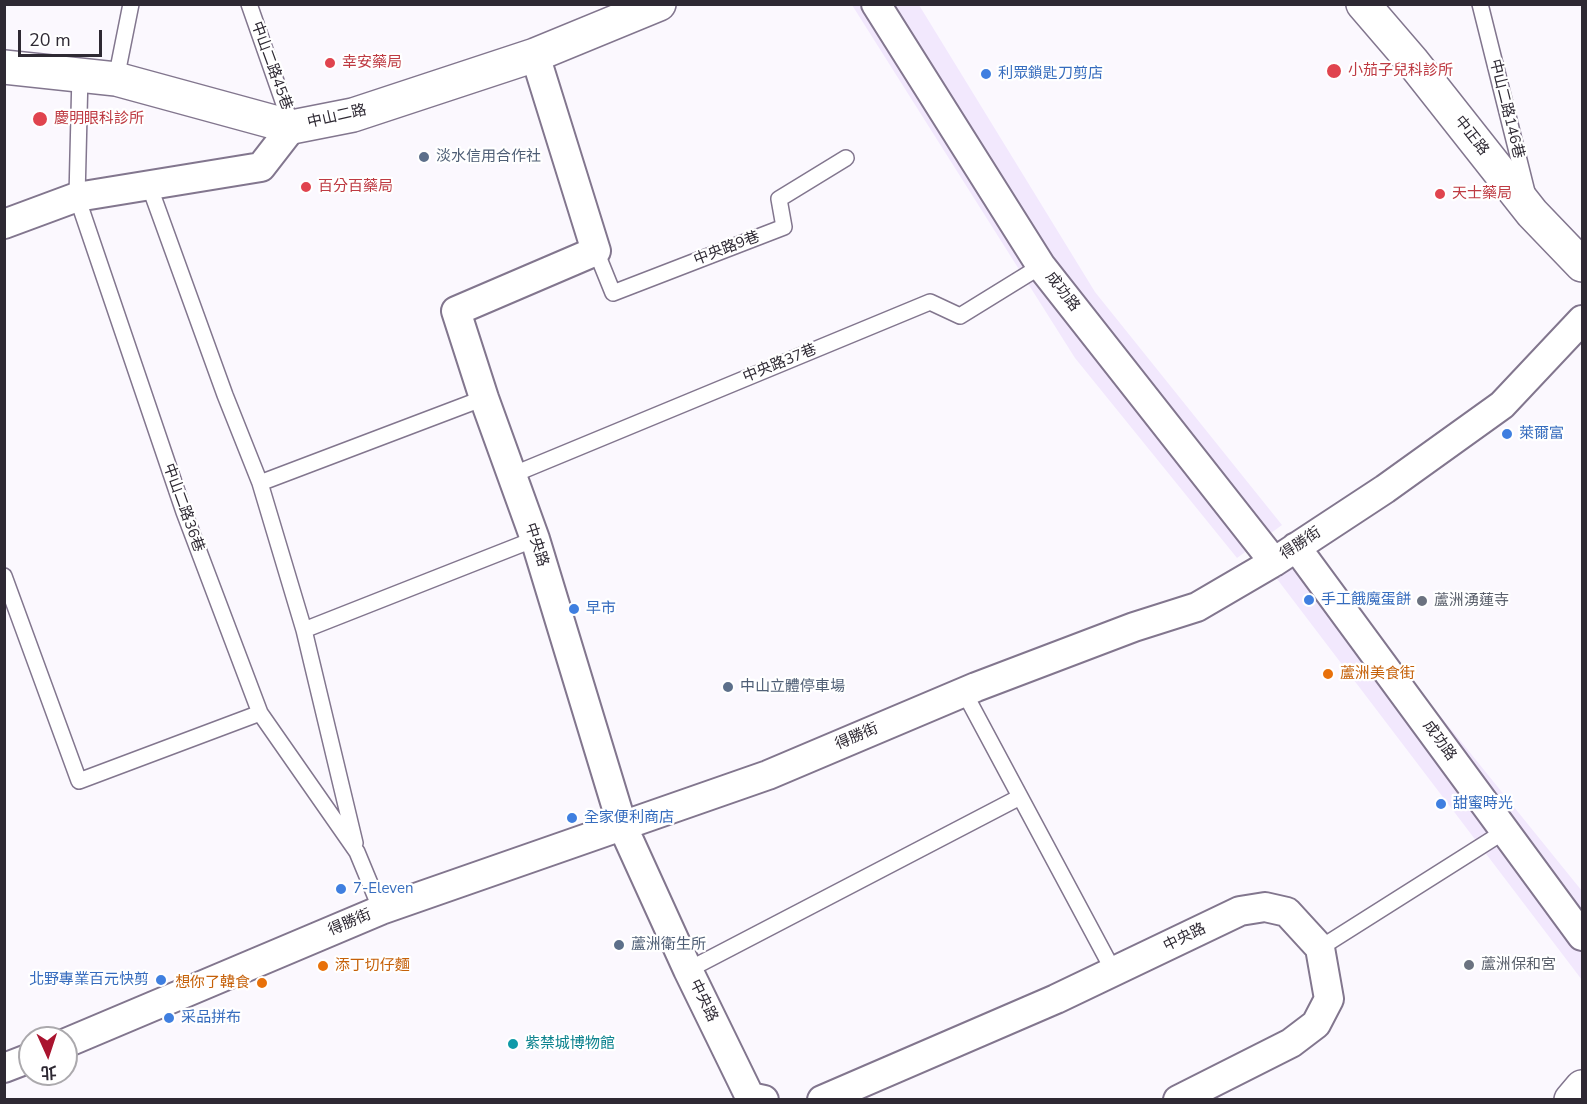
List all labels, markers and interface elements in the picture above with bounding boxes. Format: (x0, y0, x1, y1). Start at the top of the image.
scale bar (21, 18, 105, 56)
street label: 中山二路45巷 (247, 19, 295, 113)
text: 20 m (29, 28, 71, 52)
place label: 幸安藥局 (342, 54, 402, 72)
marker: 幸安藥局 (323, 56, 337, 70)
street label: 中山二路146巷 (1485, 57, 1527, 161)
marker: 小茄子兒科診所 (1325, 62, 1343, 80)
place label: 小茄子兒科診所 (1348, 62, 1453, 80)
place label: 利眾鎖匙刀剪店 (998, 65, 1103, 83)
marker: 利眾鎖匙刀剪店 (979, 67, 993, 81)
street label: 中山二路 (306, 101, 368, 133)
marker: 慶明眼科診所 (31, 110, 49, 128)
place label: 慶明眼科診所 (54, 110, 144, 128)
street label: 中正路 (1450, 113, 1492, 159)
place label: 淡水信用合作社 (436, 148, 541, 166)
marker: 淡水信用合作社 (417, 150, 431, 164)
place label: 百分百藥局 (318, 178, 393, 196)
marker: 百分百藥局 (299, 180, 313, 194)
place label: 天士藥局 (1452, 185, 1512, 203)
marker: 天士藥局 (1433, 187, 1447, 201)
street label: 中央路9巷 (692, 228, 762, 270)
street label: 成功路 (1041, 269, 1083, 315)
street label: 中央路37巷 (740, 341, 820, 387)
place label: 萊爾富 (1519, 425, 1564, 443)
marker: 萊爾富 (1500, 427, 1514, 441)
street label: 中山二路36巷 (159, 461, 207, 555)
street label: 中央路 (520, 521, 552, 569)
street label: 得勝街 (1277, 524, 1325, 564)
place label: 手工餓魔蛋餅 (1321, 591, 1411, 609)
place label: 蘆洲湧蓮寺 (1434, 592, 1509, 610)
marker: 手工餓魔蛋餅 (1302, 593, 1316, 607)
marker: 蘆洲湧蓮寺 (1415, 594, 1429, 608)
place label: 早市 (586, 600, 616, 618)
marker: 早市 (567, 602, 581, 616)
place label: 蘆洲美食街 (1340, 665, 1415, 683)
marker: 蘆洲美食街 (1321, 667, 1335, 681)
place label: 中山立體停車場 (740, 678, 845, 696)
marker: 中山立體停車場 (721, 680, 735, 694)
street label: 成功路 (1418, 718, 1460, 764)
street label: 得勝街 (833, 720, 881, 754)
place label: 甜蜜時光 (1453, 795, 1513, 813)
marker: 甜蜜時光 (1434, 797, 1448, 811)
place label: 全家便利商店 (584, 809, 674, 827)
marker: 全家便利商店 (565, 811, 579, 825)
place label: 7-Eleven (353, 880, 413, 898)
marker: 7-Eleven (334, 882, 348, 896)
street label: 得勝街 (326, 906, 374, 940)
street label: 中央路 (1161, 920, 1209, 956)
place label: 蘆洲衛生所 (631, 936, 706, 954)
marker: 蘆洲衛生所 (612, 938, 626, 952)
place label: 蘆洲保和宮 (1481, 956, 1556, 974)
place label: 添丁切仔麵 (335, 957, 410, 975)
marker: 蘆洲保和宮 (1462, 958, 1476, 972)
marker: 添丁切仔麵 (316, 959, 330, 973)
place label: 北野專業百元快剪 (29, 971, 149, 989)
marker: 北野專業百元快剪 (154, 973, 168, 987)
place label: 想你了韓食 (175, 974, 250, 992)
marker: 想你了韓食 (255, 976, 269, 990)
street label: 中央路 (685, 977, 721, 1025)
place label: 采品拼布 (181, 1009, 241, 1027)
marker: 采品拼布 (162, 1011, 176, 1025)
north arrow (18, 1026, 78, 1086)
place label: 紫禁城博物館 (525, 1035, 615, 1053)
marker: 紫禁城博物館 (506, 1037, 520, 1051)
text: 北 (40, 1061, 57, 1083)

